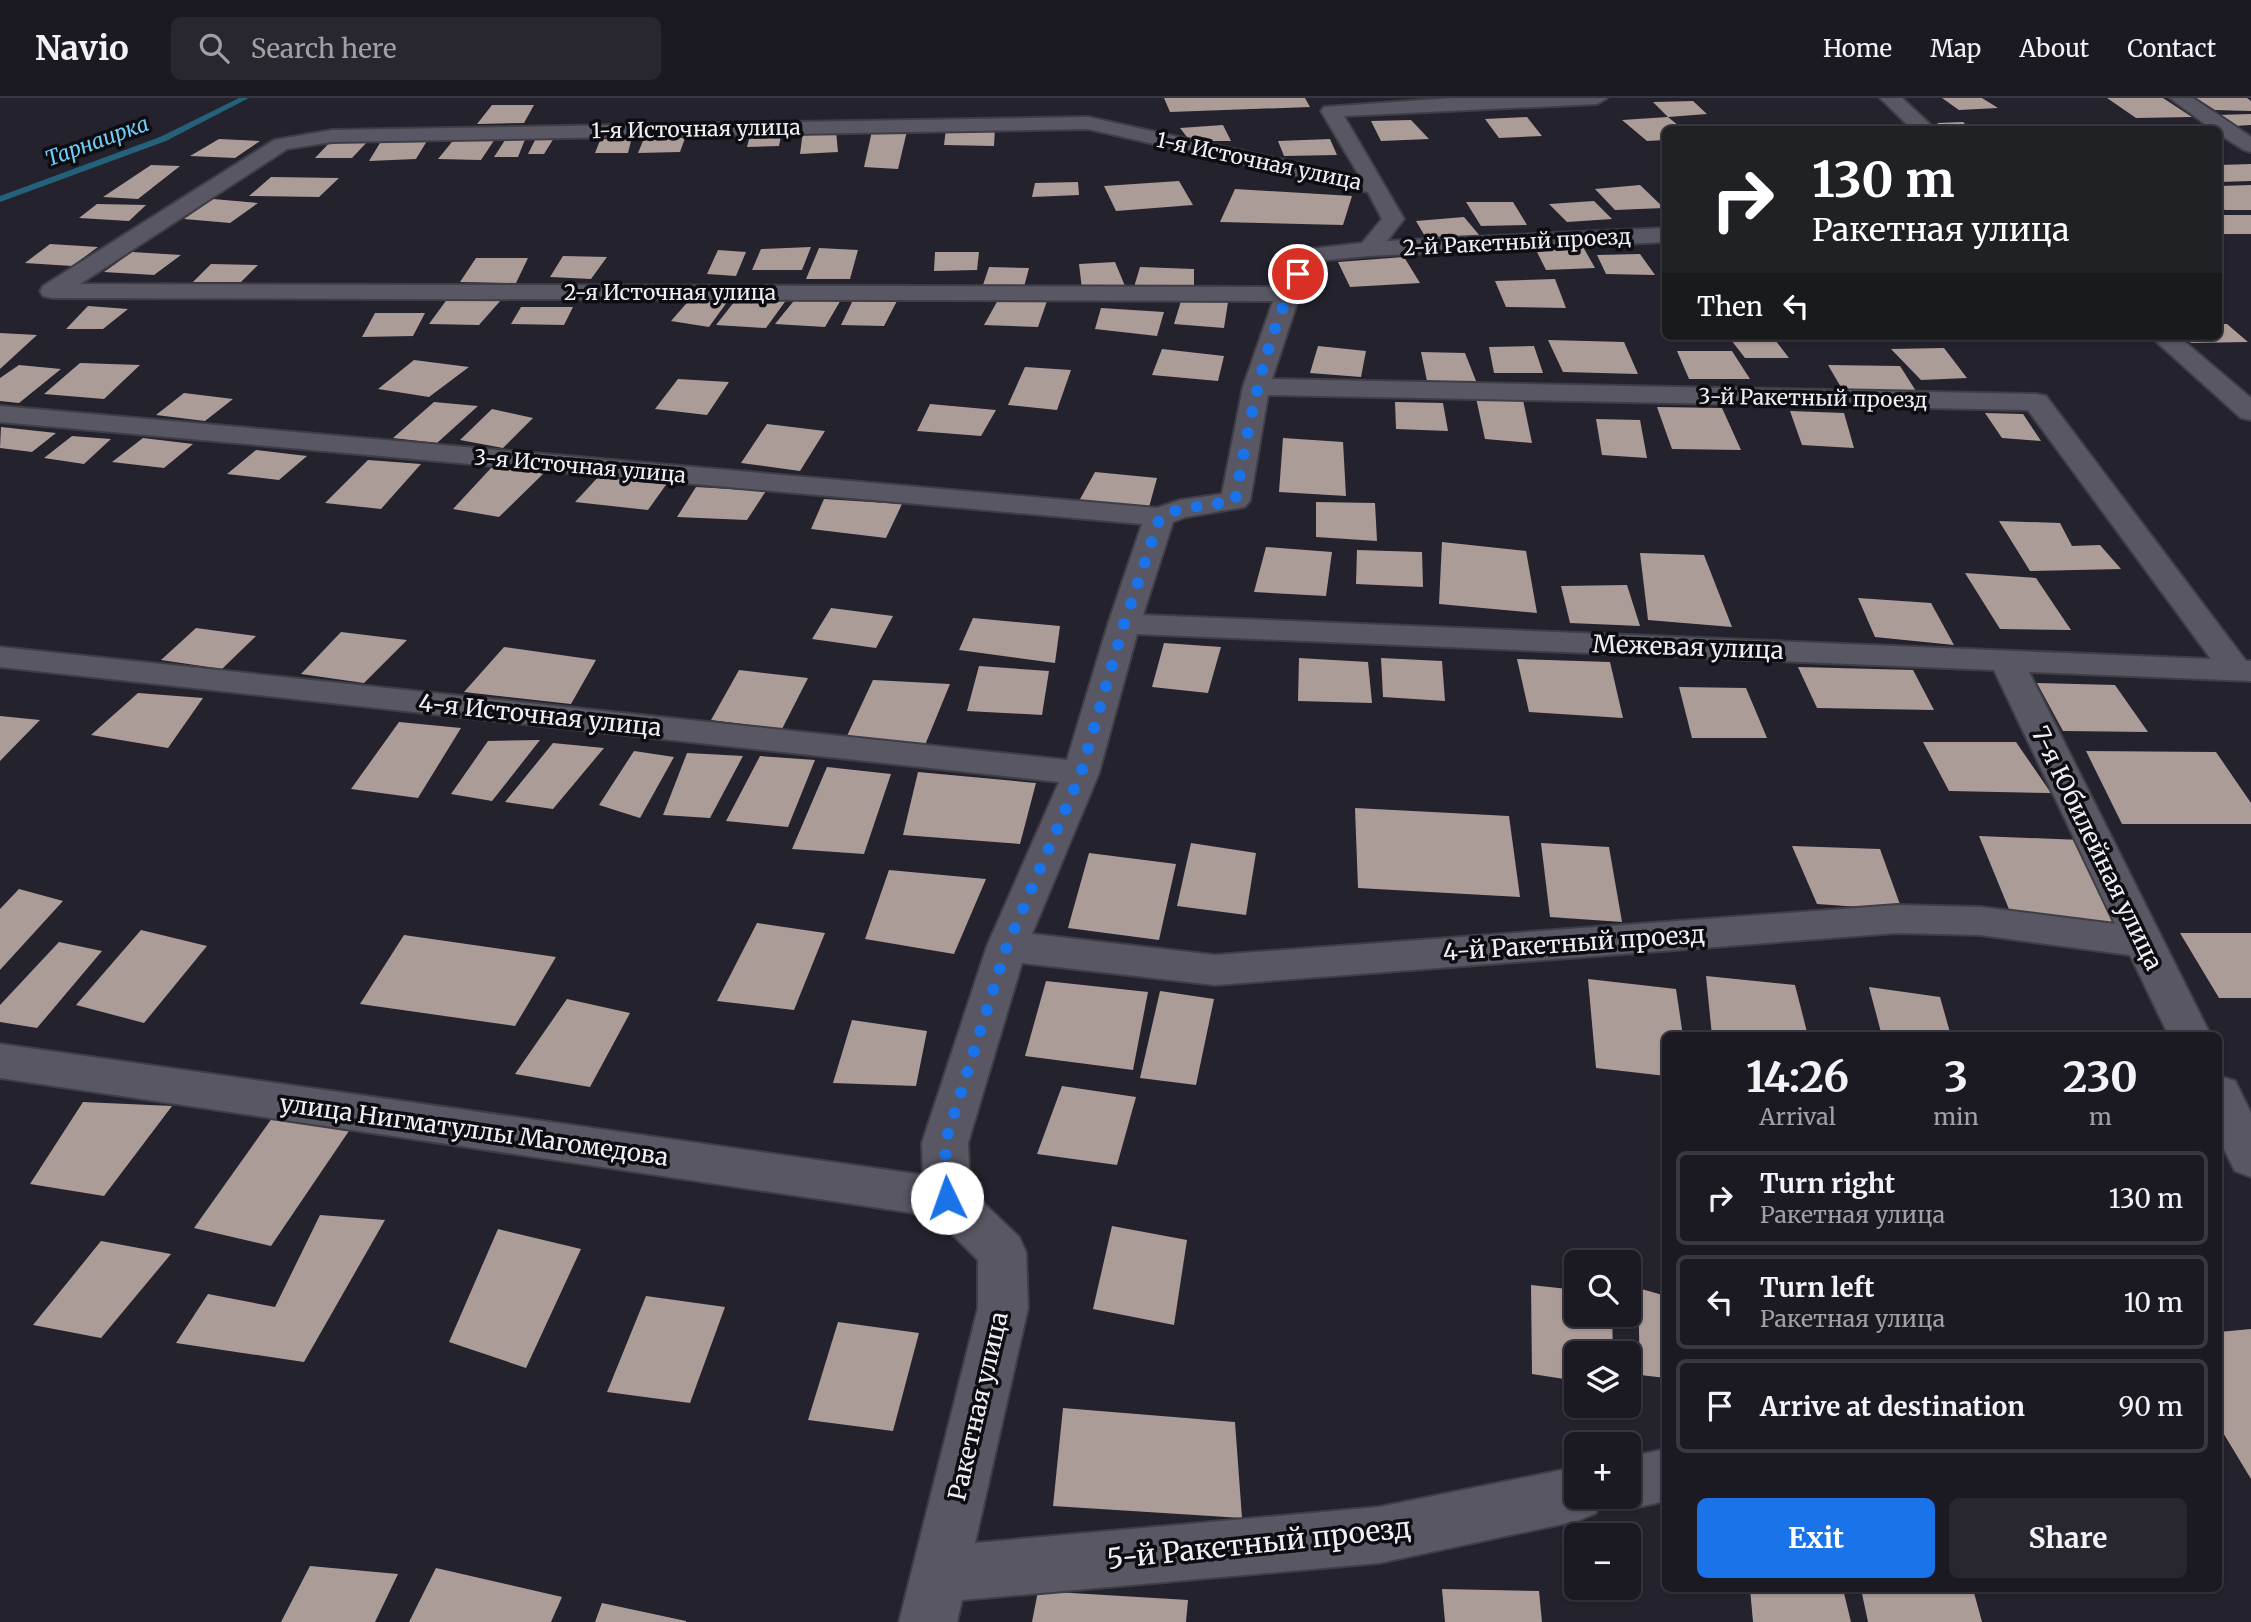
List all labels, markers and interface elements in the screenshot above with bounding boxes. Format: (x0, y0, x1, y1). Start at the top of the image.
search box (171, 17, 661, 80)
text: Navio (35, 28, 129, 69)
icon: search (195, 29, 233, 67)
text: Search here (251, 32, 396, 65)
text: Home (1823, 33, 1892, 64)
text: Map (1930, 33, 1981, 64)
text: About (2019, 33, 2089, 64)
text: Contact (2127, 33, 2216, 64)
water label: Тарнаирка (42, 110, 152, 172)
street label: 1-я Источная улица (591, 114, 801, 144)
street label: 1-я Источная улица (1154, 126, 1364, 196)
text: 130 m (1812, 149, 1955, 210)
icon: right (1697, 154, 1788, 245)
text: Ракетная улица (1812, 210, 2069, 250)
street label: 2-й Ракетный проезд (1402, 223, 1632, 261)
pin (1268, 244, 1328, 304)
icon: arrive (1279, 255, 1317, 293)
street label: 2-я Источная улица (564, 279, 776, 306)
icon: left (1777, 287, 1815, 325)
text: Then (1697, 290, 1763, 323)
street label: 3-й Ракетный проезд (1698, 383, 1928, 413)
street label: 3-я Источная улица (473, 443, 687, 489)
street label: Межевая улица (1592, 628, 1784, 666)
street label: 4-я Источная улица (417, 687, 663, 743)
street label: 7-я Юбилейная улица (2024, 721, 2170, 975)
street label: 4-й Ракетный проезд (1442, 918, 1706, 968)
text: 14:26 (1746, 1051, 1849, 1103)
text: 3 (1944, 1051, 1968, 1103)
text: 230 (2063, 1051, 2138, 1103)
street label: улица Нигматуллы Магомедова (278, 1087, 670, 1173)
text: Arrival (1759, 1102, 1836, 1131)
text: min (1933, 1102, 1979, 1131)
text: m (2089, 1102, 2112, 1131)
position arrow (910, 1161, 984, 1235)
text: Turn right (1760, 1167, 1895, 1200)
icon: right (1701, 1179, 1739, 1217)
text: 130 m (2109, 1182, 2183, 1215)
text: Ракетная улица (1760, 1200, 1945, 1229)
map controls (1564, 1250, 1641, 1600)
button: search (1564, 1250, 1641, 1327)
text: Turn left (1760, 1271, 1874, 1304)
icon: left (1701, 1283, 1739, 1321)
text: 10 m (2124, 1286, 2183, 1319)
text: Ракетная улица (1760, 1304, 1945, 1333)
street label: Ракетная улица (941, 1308, 1015, 1504)
button: layers (1564, 1341, 1641, 1418)
icon: arrive (1701, 1387, 1739, 1425)
text: Arrive at destination (1760, 1390, 2025, 1423)
text: 90 m (2119, 1390, 2183, 1423)
button: + (1564, 1432, 1641, 1509)
button: Exit (1697, 1498, 1935, 1578)
button: Share (1949, 1498, 2187, 1578)
street label: 5-й Ракетный проезд (1105, 1509, 1413, 1577)
button: − (1564, 1523, 1641, 1600)

